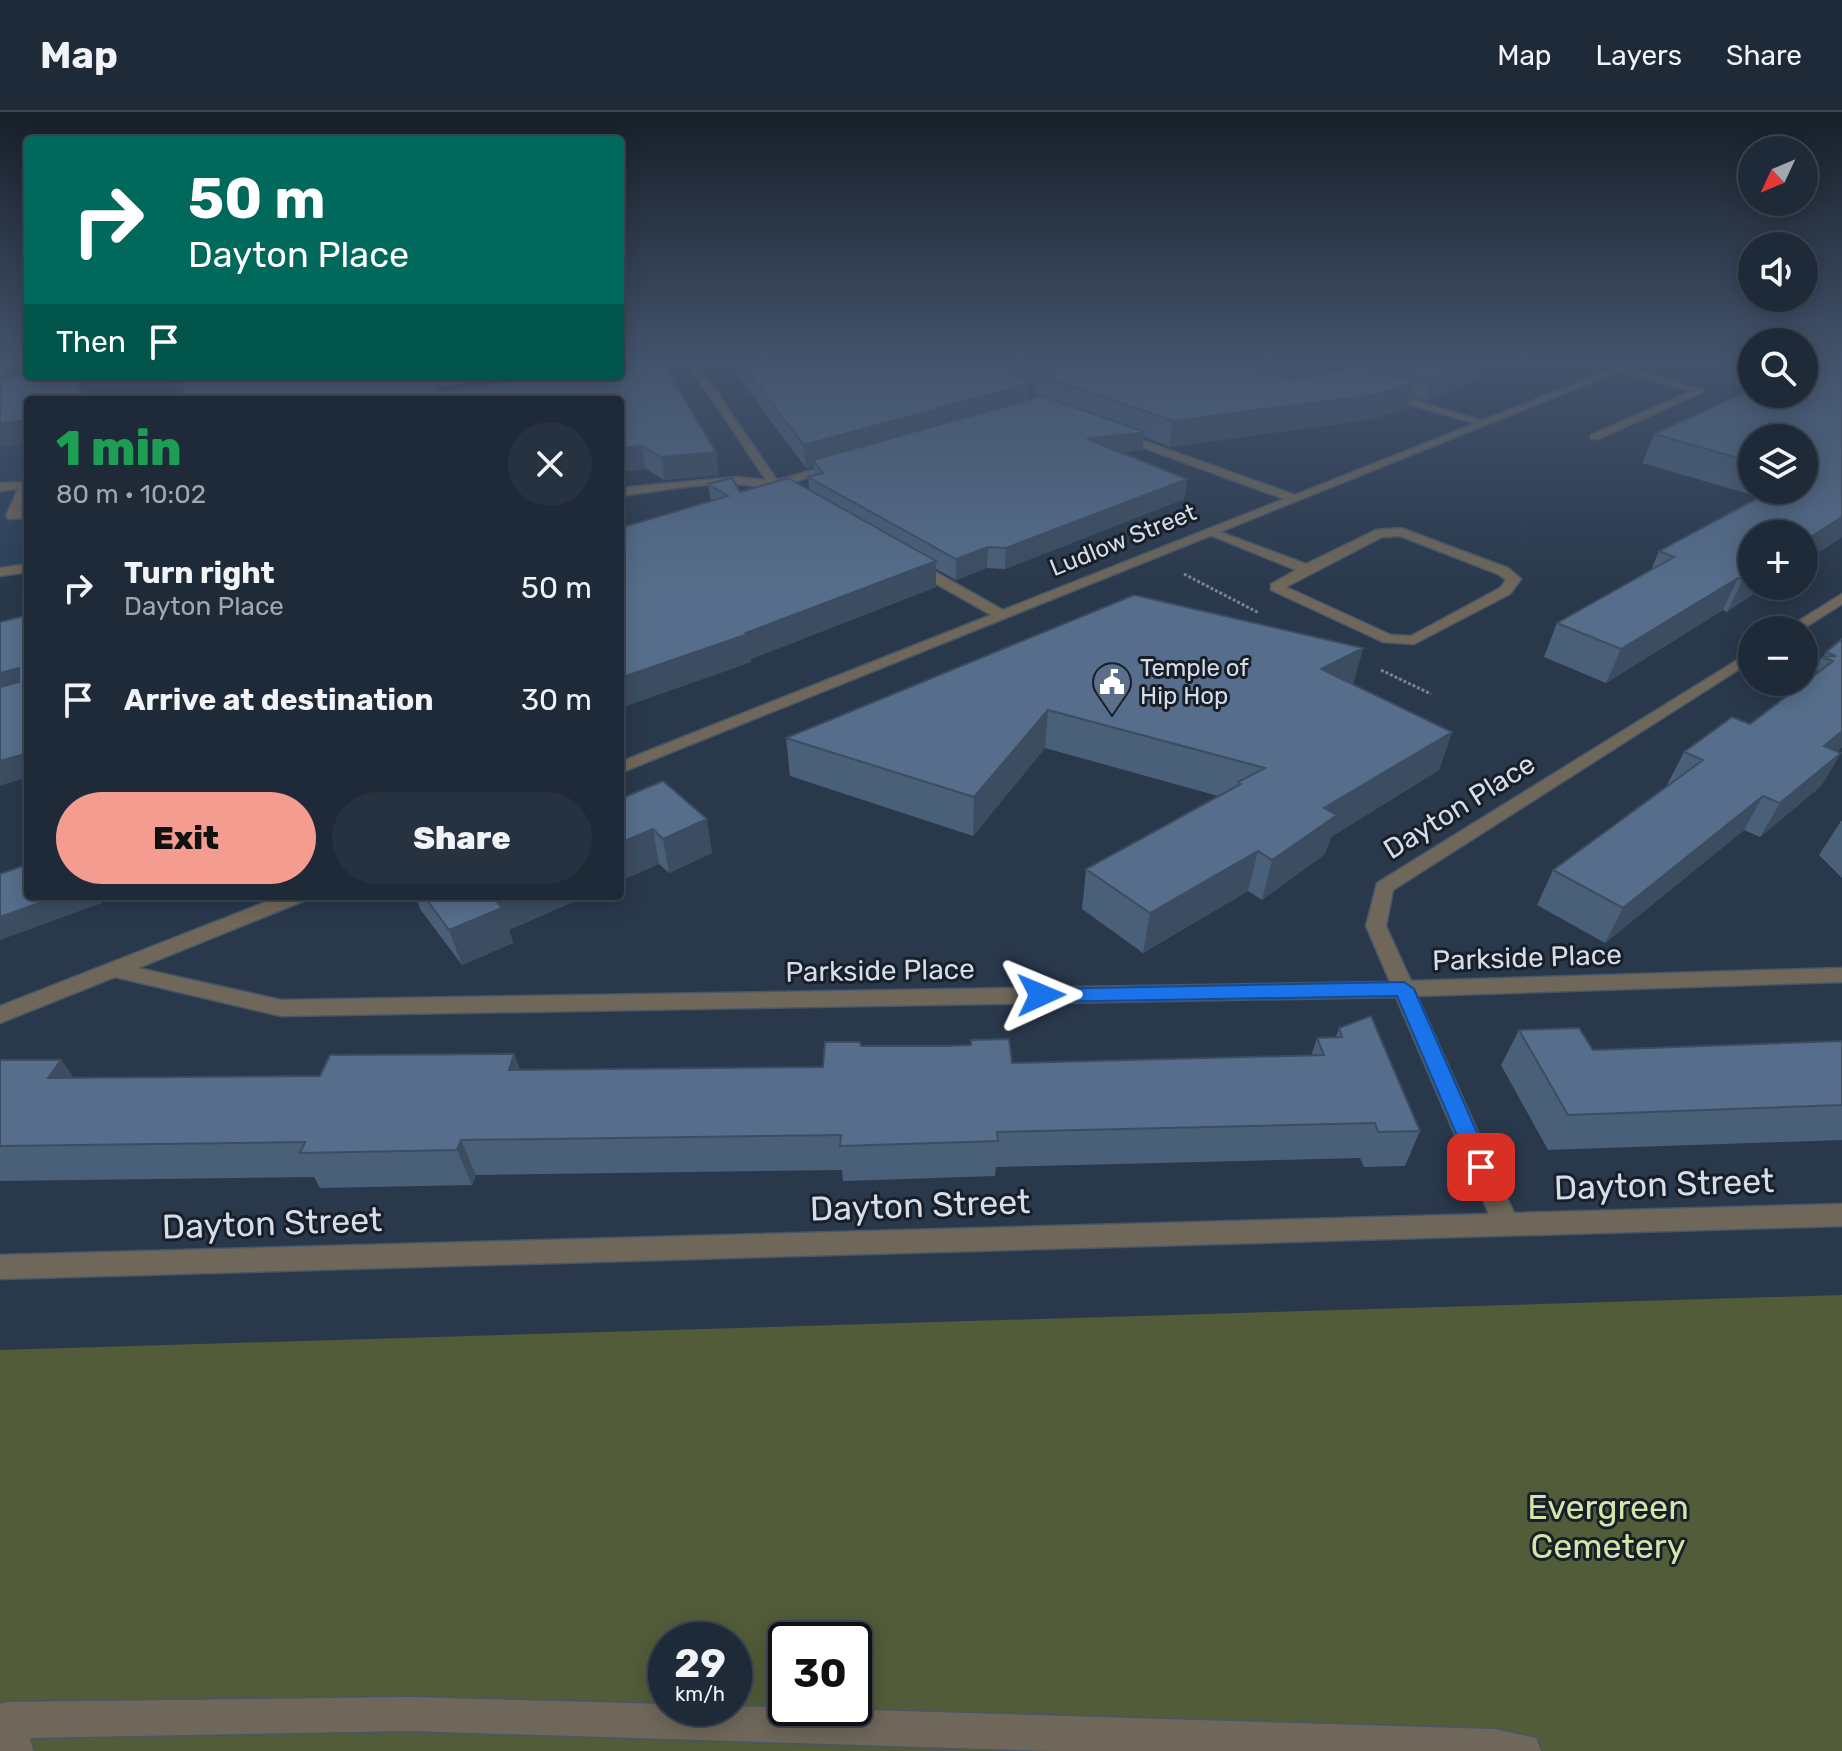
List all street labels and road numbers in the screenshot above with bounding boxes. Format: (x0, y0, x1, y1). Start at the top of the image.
street label: Ludlow Street (1046, 498, 1200, 582)
street label: Dayton Place (1378, 747, 1541, 866)
street label: Parkside Place (1432, 938, 1622, 977)
street label: Parkside Place (785, 952, 975, 989)
street label: Dayton Street (1553, 1160, 1775, 1209)
street label: Dayton Street (809, 1181, 1031, 1230)
street label: Dayton Street (161, 1199, 383, 1248)

